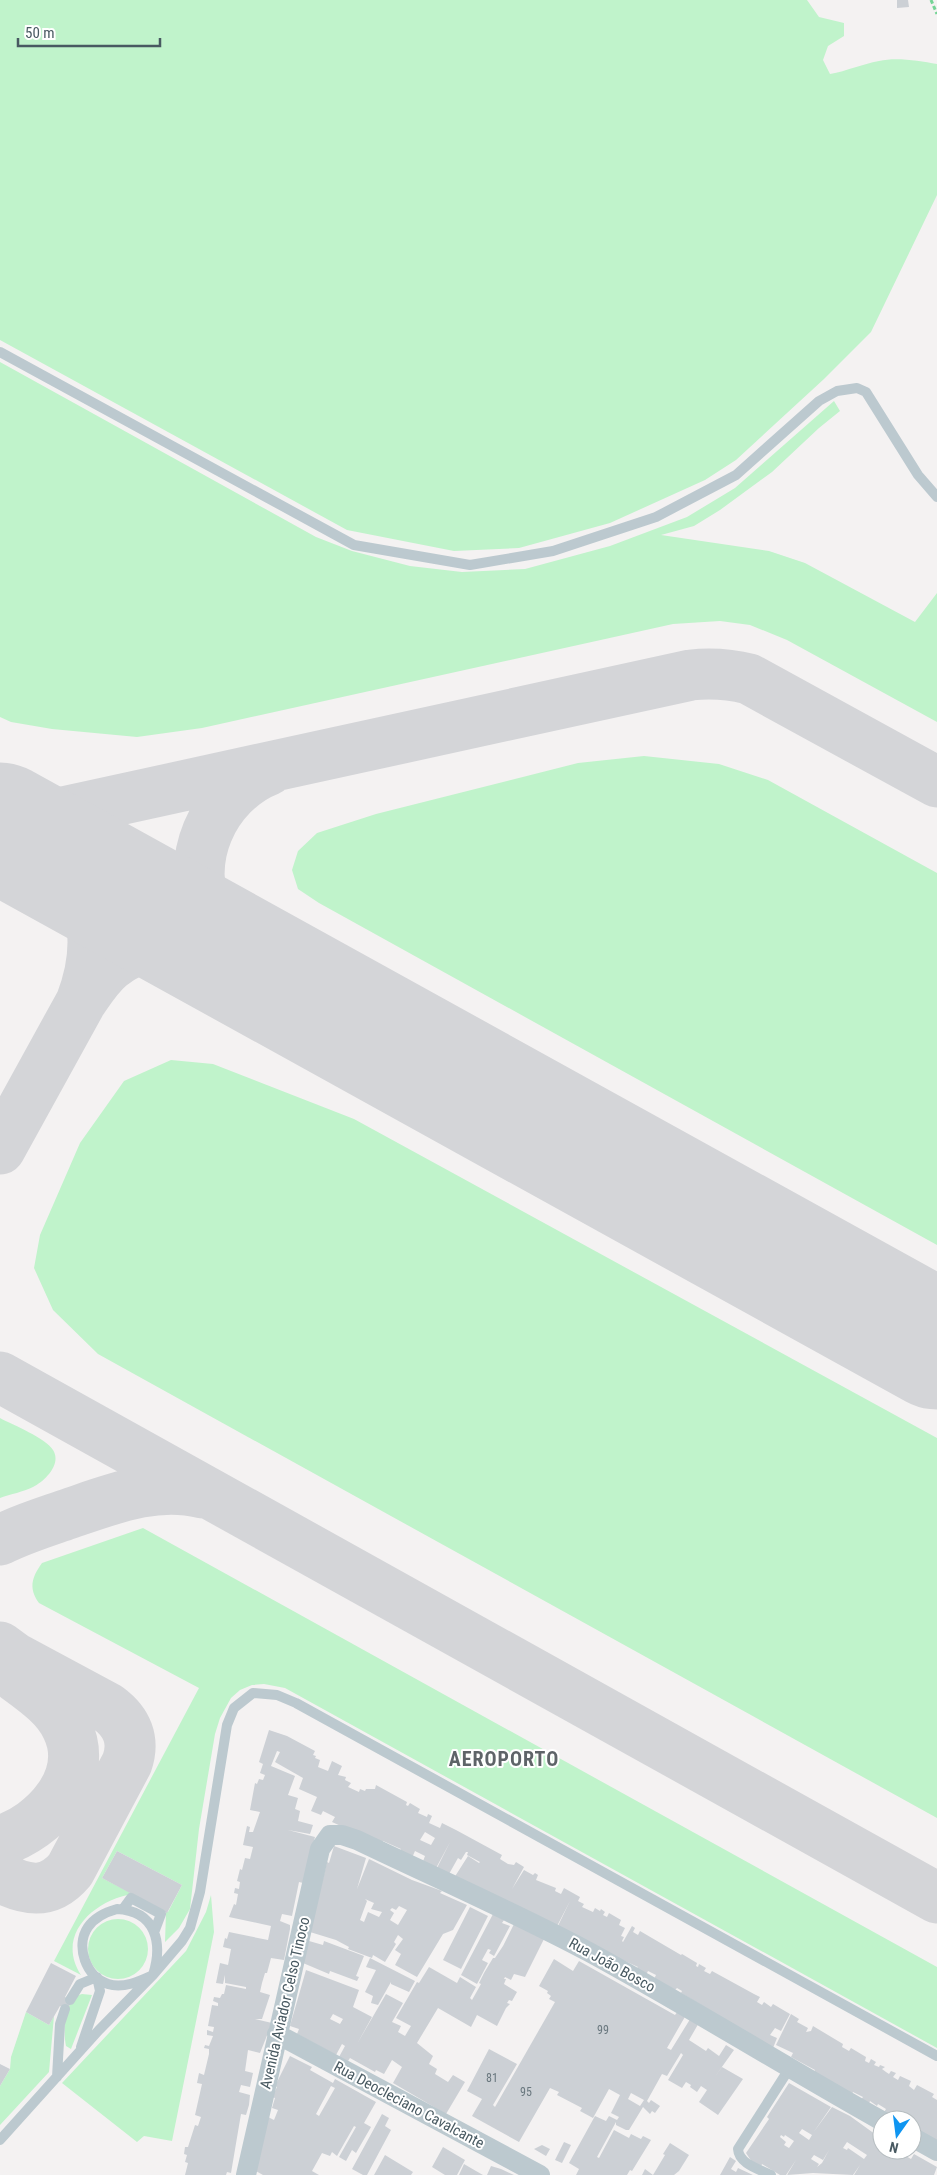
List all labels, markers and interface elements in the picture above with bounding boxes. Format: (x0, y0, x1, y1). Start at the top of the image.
scale bar (18, 15, 160, 47)
text: 50 m (25, 24, 55, 42)
district label: AEROPORTO (449, 1747, 559, 1771)
street label: Avenida Aviador Celso Tinoco (256, 1915, 314, 2091)
street label: Rua João Bosco (566, 1934, 658, 1996)
house number: 99 (597, 2023, 609, 2037)
street label: Rua Deocleciano Cavalcante (331, 2058, 487, 2152)
house number: 81 (486, 2071, 498, 2085)
house number: 95 (520, 2085, 532, 2099)
north arrow (872, 2110, 922, 2160)
text: N (888, 2139, 900, 2156)

